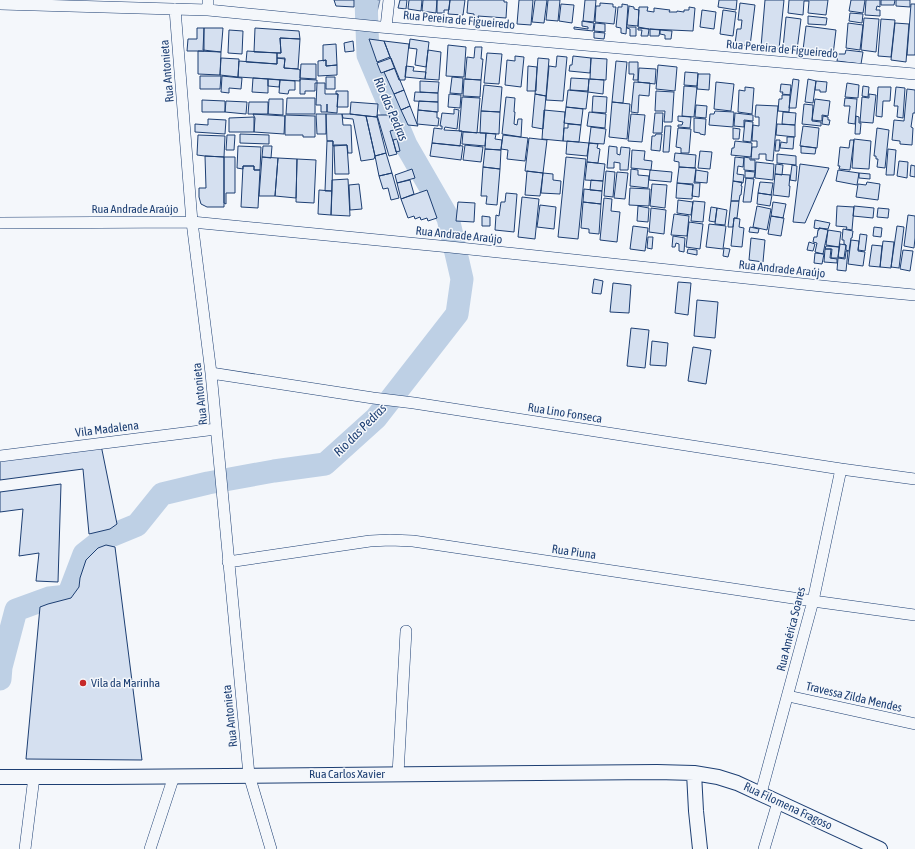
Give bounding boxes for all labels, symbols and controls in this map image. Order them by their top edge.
street label: Rua Pereira de Figueiredo [402,8,516,32]
street label: Rua Pereira de Figueiredo [725,37,839,61]
street label: Rua Antonieta [157,39,177,103]
water label: Rio das Pedras [371,75,411,144]
street label: Rua Andrade Araújo [91,202,179,216]
street label: Rua Andrade Araújo [415,223,503,247]
street label: Rua Andrade Araújo [738,257,826,281]
street label: Rua Antonieta [190,362,210,426]
water label: Rio das Pedras [331,400,390,459]
street label: Rua Lino Fonseca [527,400,603,426]
street label: Vila Madalena [74,418,140,440]
street label: Rua Piuna [551,542,597,562]
street label: Rua América Soares [774,585,808,673]
place label: Vila da Marinha [91,676,160,690]
marker: Vila da Marinha [78,678,88,688]
street label: Travessa Zilda Mendes [805,679,903,715]
street label: Rua Antonieta [220,684,240,748]
street label: Rua Carlos Xavier [309,767,385,781]
street label: Rua Filomena Fragoso [741,779,835,833]

